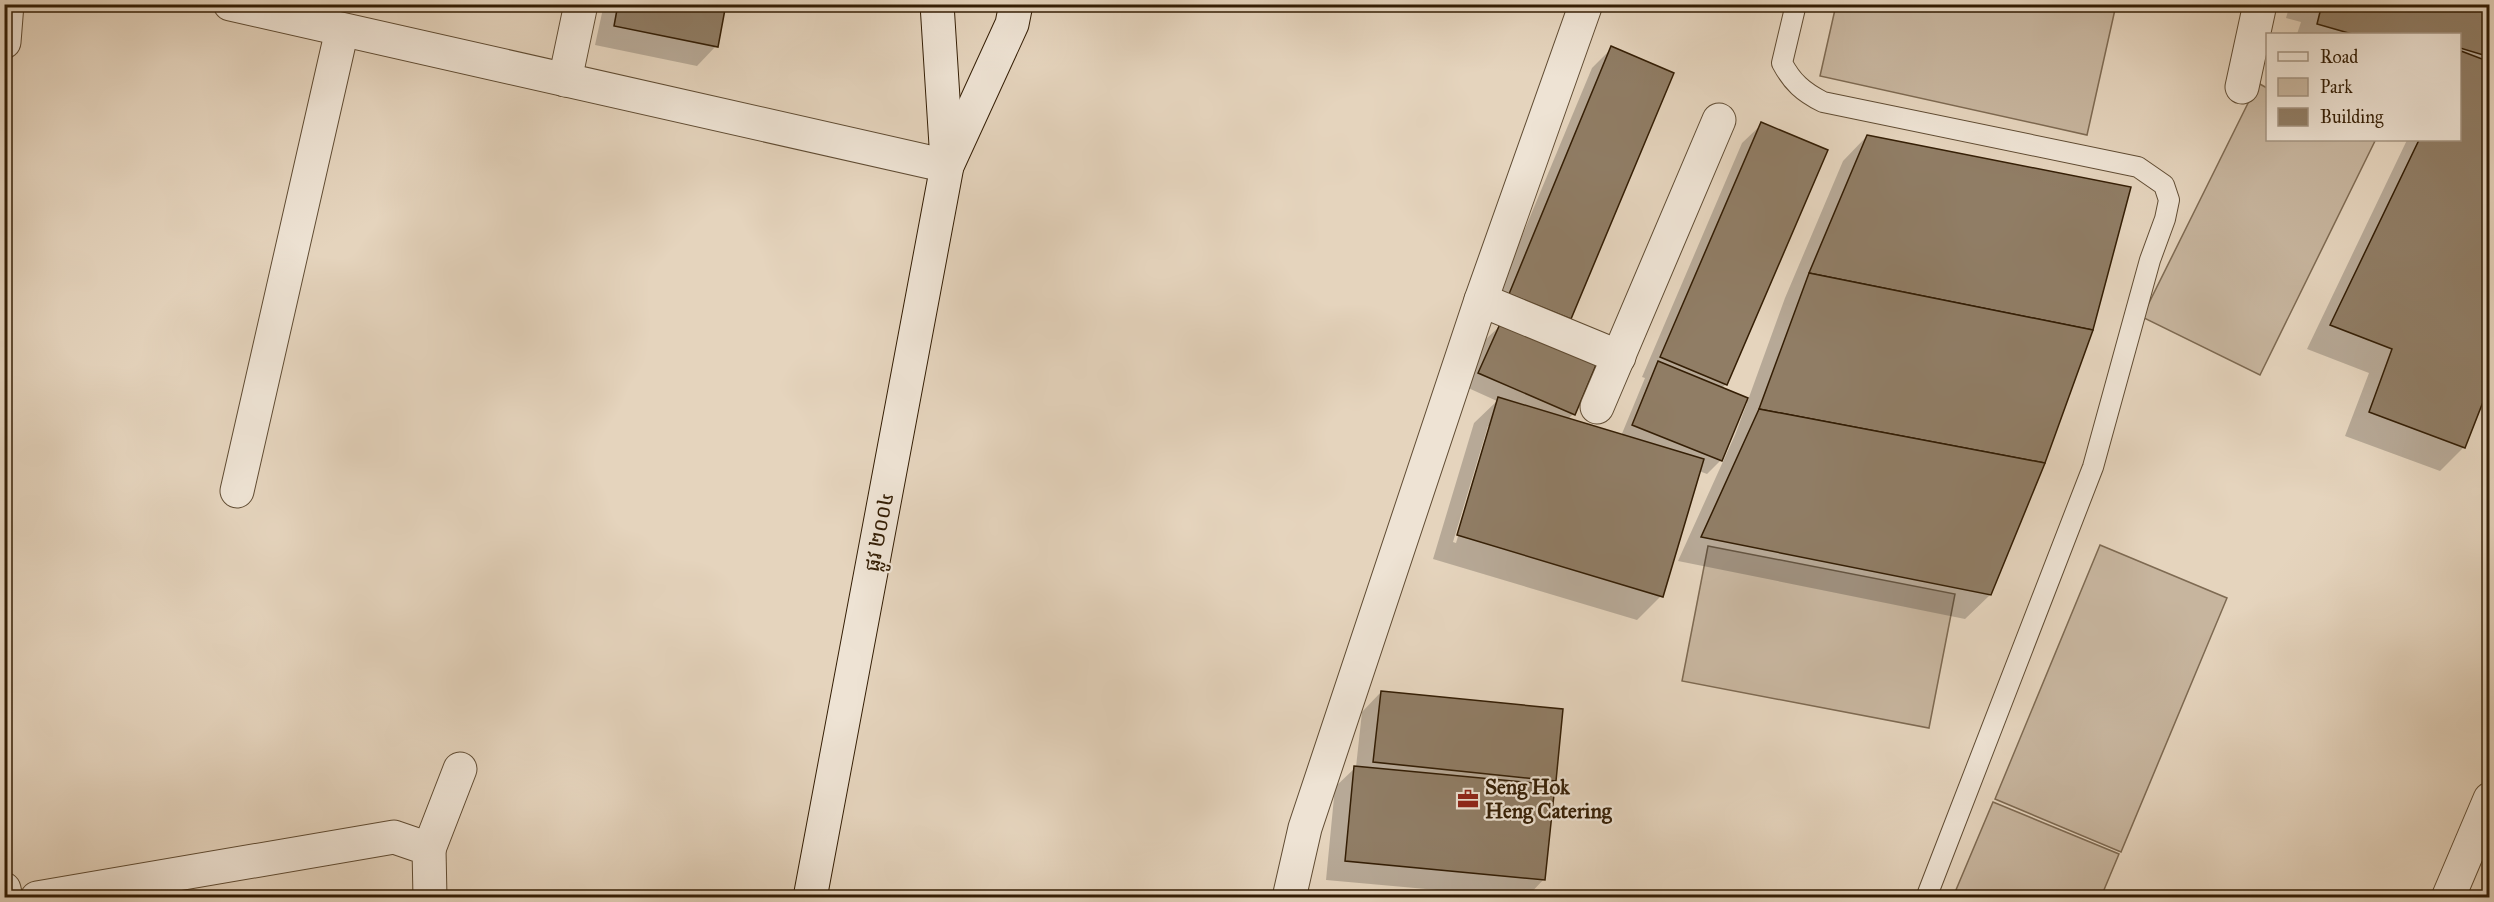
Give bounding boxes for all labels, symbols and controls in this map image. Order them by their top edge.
legend [2266,33,2461,141]
text: Road [2320,46,2358,68]
text: Park [2320,76,2353,98]
text: Building [2320,106,2384,129]
street label: ផ្លូវ ២០០៤ [859,490,906,575]
place label: Seng Hok Heng Catering [1485,774,1613,824]
office icon: Seng Hok Heng Catering [1456,787,1480,811]

